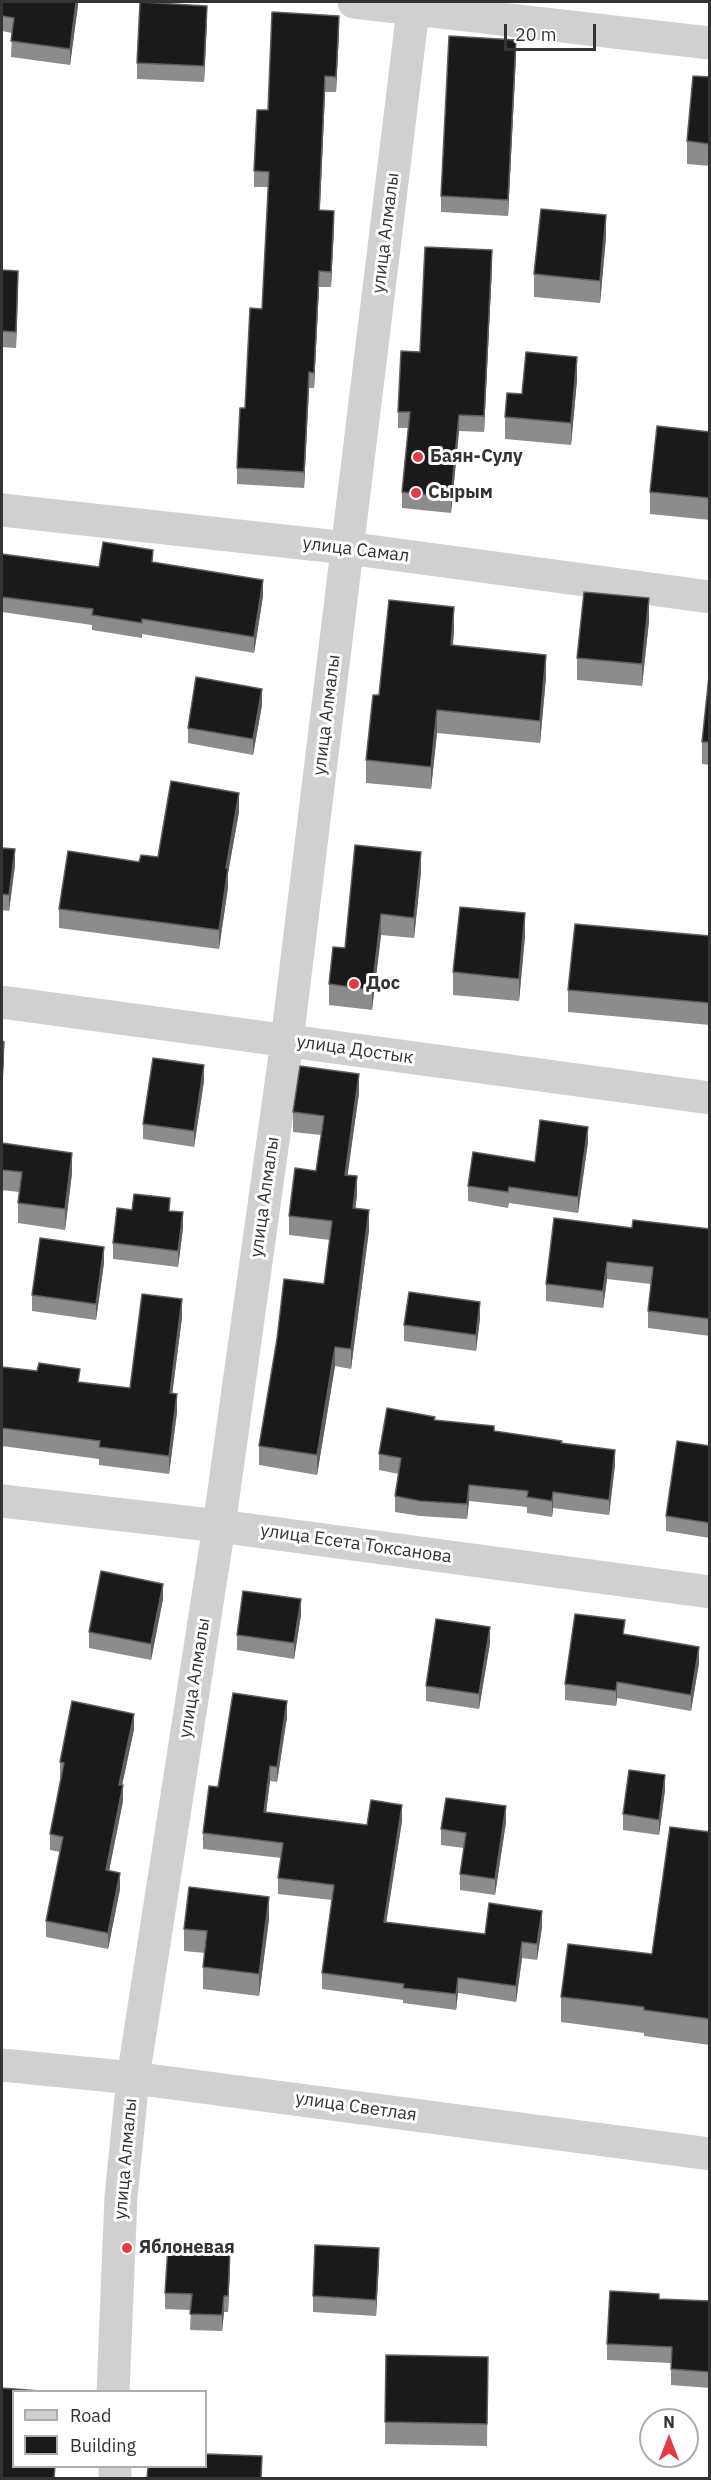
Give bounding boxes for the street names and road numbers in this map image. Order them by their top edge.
street label: улица Алмалы [368,171,404,295]
street label: улица Самал [301,533,411,567]
street label: улица Алмалы [309,653,345,777]
street label: улица Достык [295,1031,415,1069]
street label: улица Алмалы [246,1135,284,1259]
street label: улица Есета Токсанова [259,1520,453,1568]
street label: улица Алмалы [175,1616,215,1740]
street label: улица Светлая [294,2088,418,2126]
street label: улица Алмалы [110,2097,142,2221]

